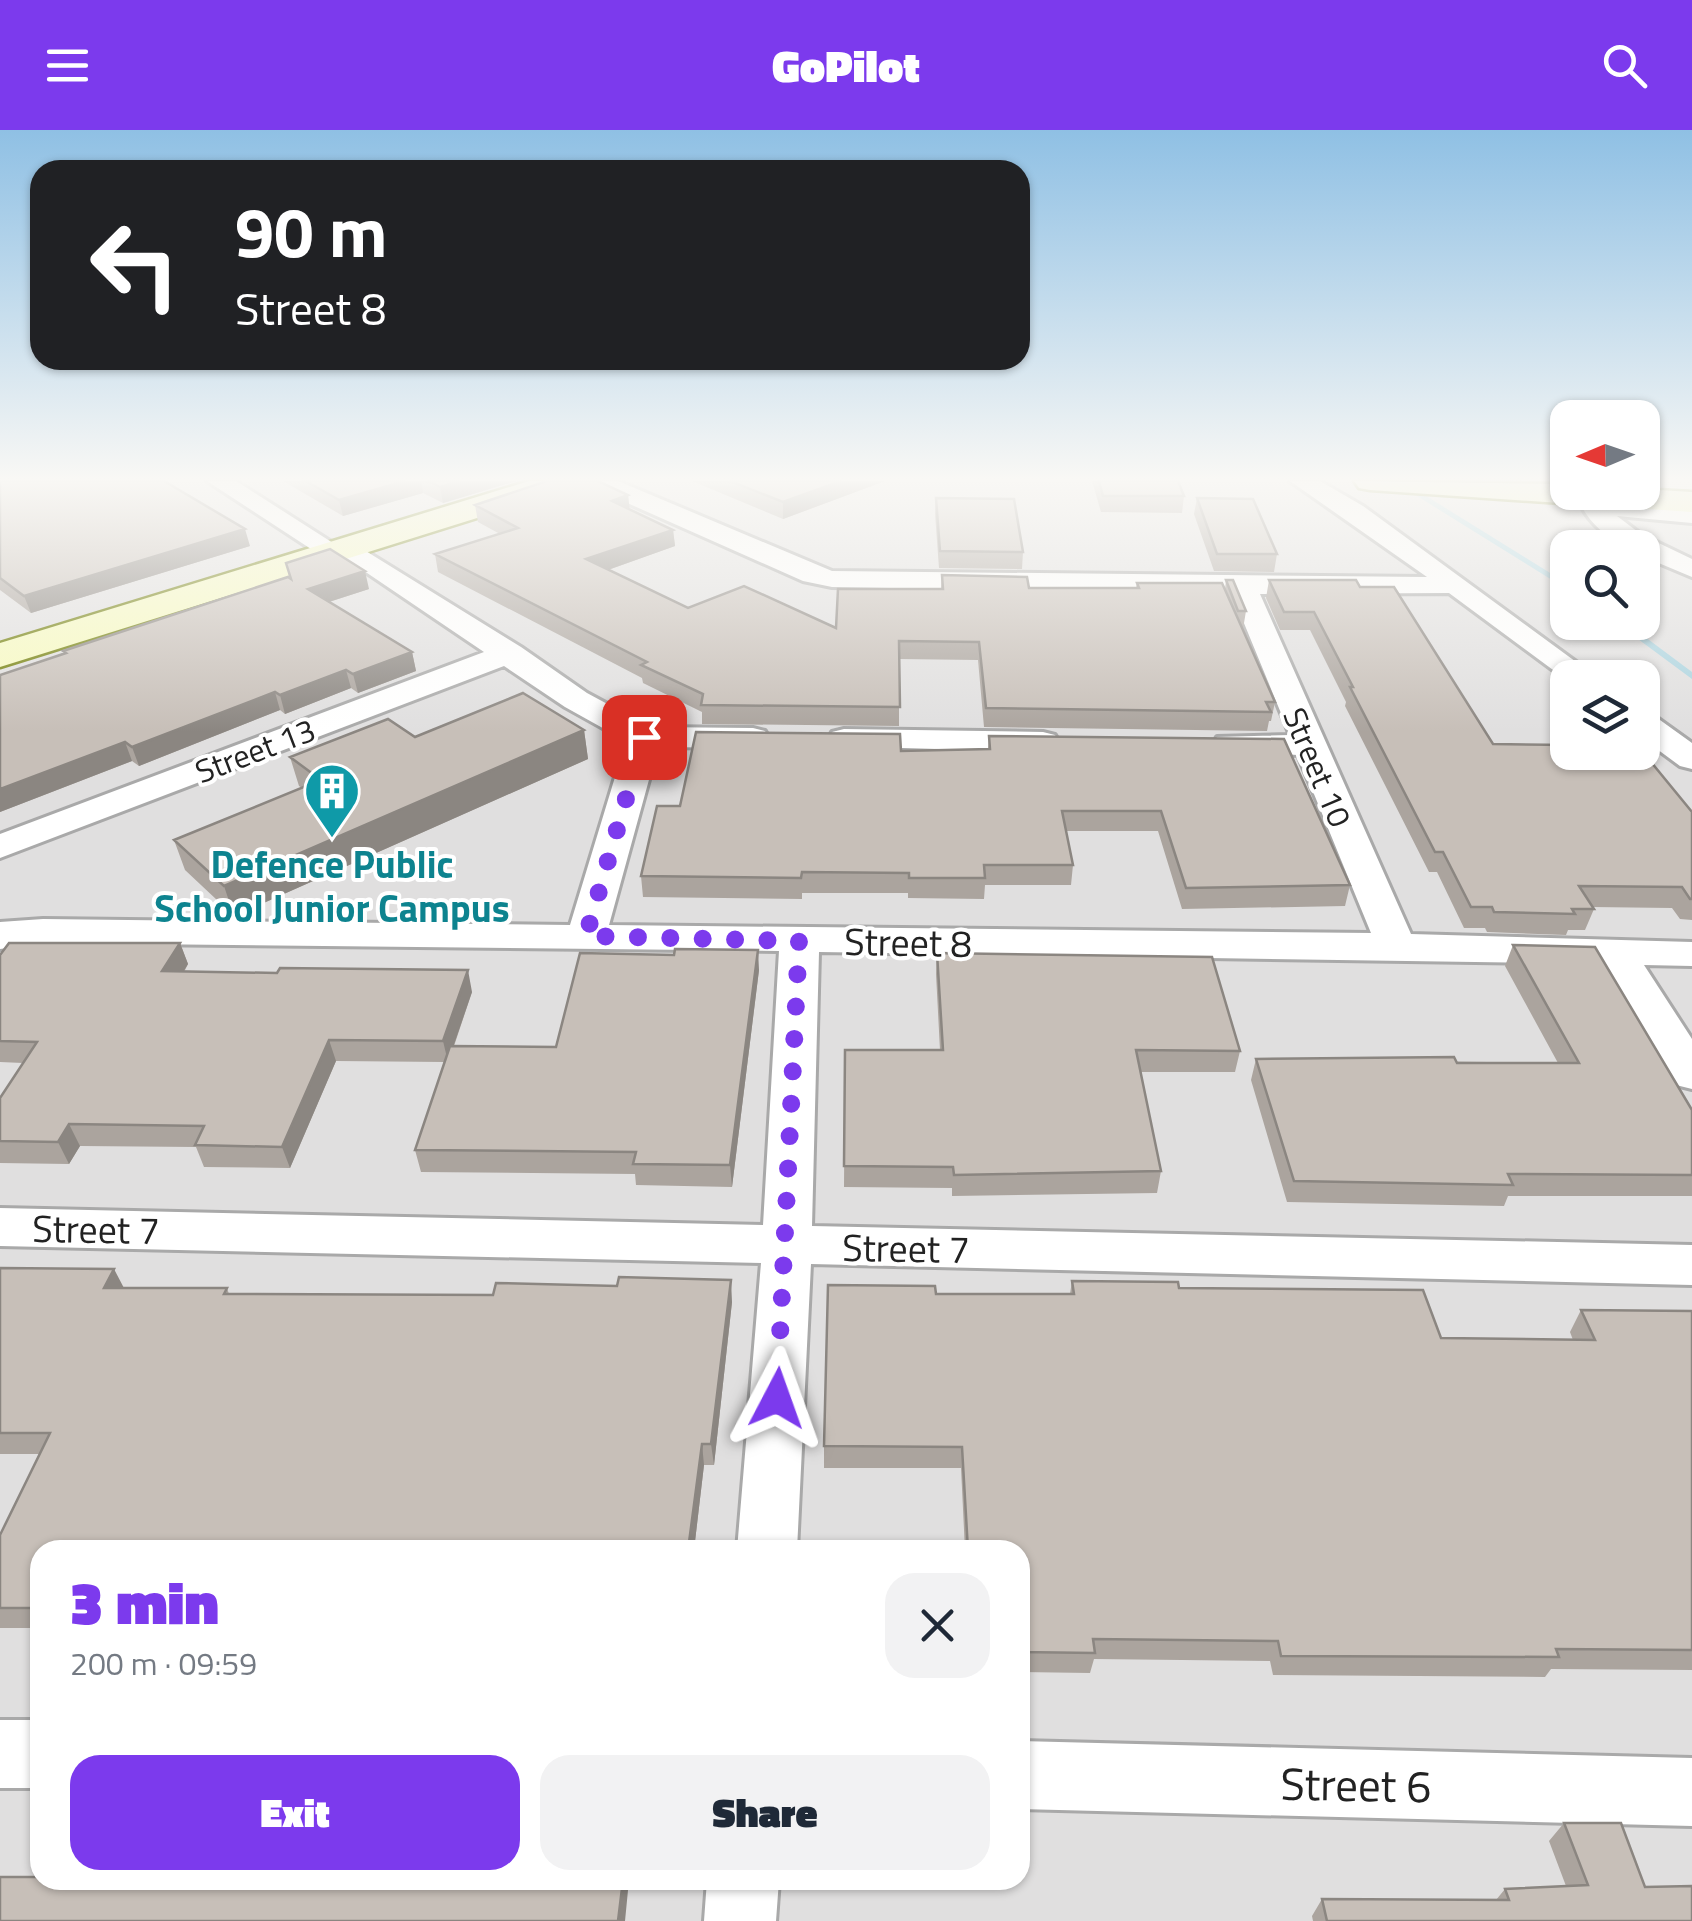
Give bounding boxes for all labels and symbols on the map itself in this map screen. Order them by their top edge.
north arrow [1550,400,1660,510]
pin [602,695,687,780]
street label: Street 10 [1271,700,1365,834]
street label: Street 13 [188,705,322,795]
building icon: Defence Public School Junior Campus [302,761,362,840]
place label: Defence Public School Junior Campus [154,835,510,937]
street label: Street 8 [844,912,972,972]
street label: Street 7 [32,1199,160,1259]
street label: Street 7 [842,1218,970,1278]
position arrow [725,1346,829,1450]
street label: Street 6 [1280,1749,1432,1819]

